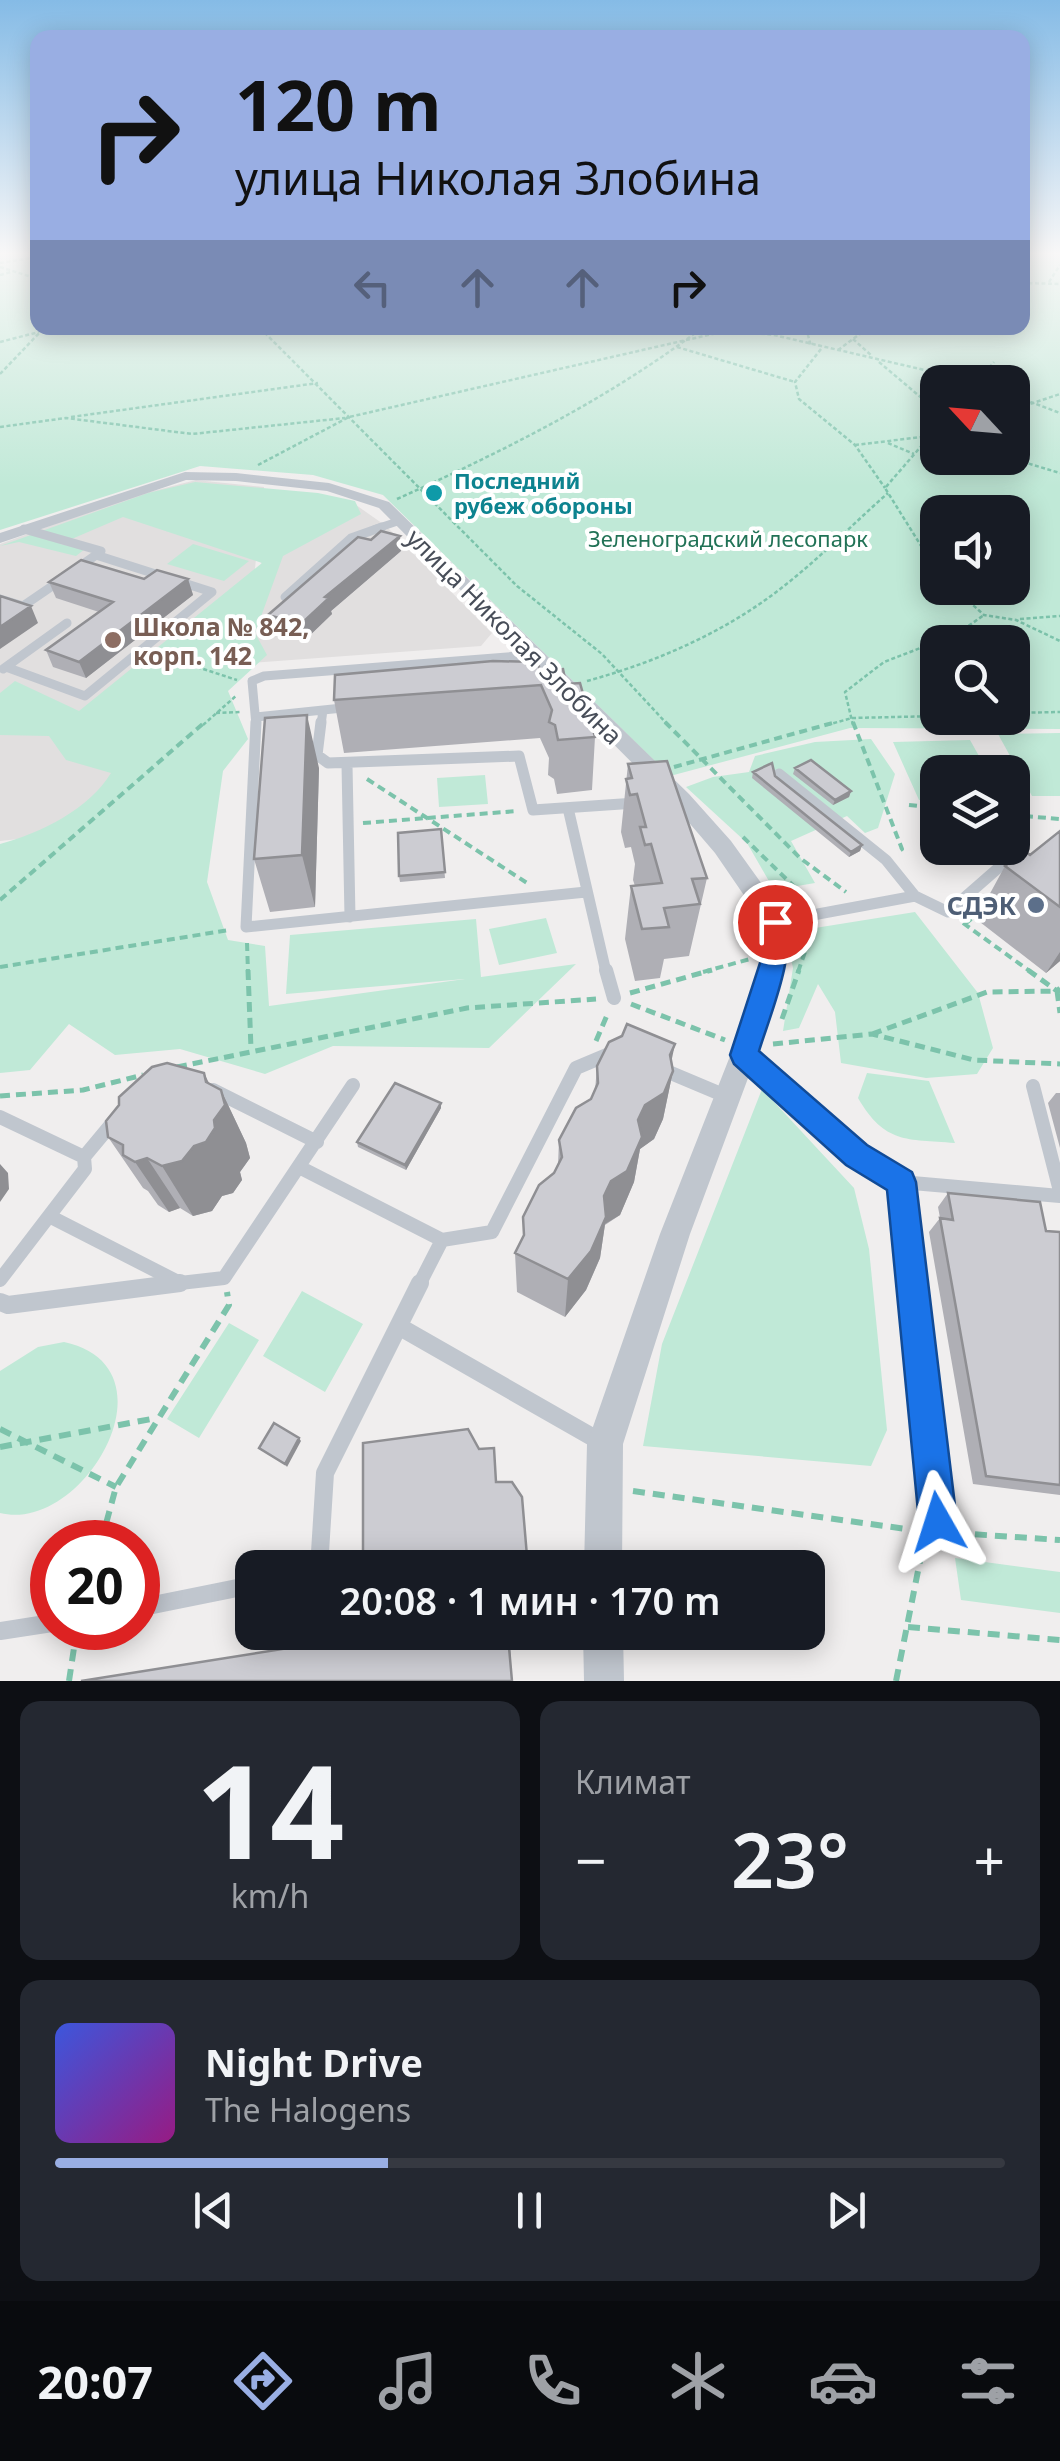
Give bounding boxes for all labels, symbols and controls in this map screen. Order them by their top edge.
text: 120 m [235,56,442,152]
icon: right [70,70,200,200]
text: улица Николая Злобина [235,147,761,208]
icon: left [345,260,400,315]
icon: ahead [450,260,505,315]
icon: ahead [555,260,610,315]
icon: right [660,260,715,315]
north arrow [920,365,1030,475]
map controls [920,365,1030,865]
place label: Последний рубеж обороны [454,465,633,520]
marker: Последний рубеж обороны [423,482,445,504]
button: sound [920,495,1030,605]
street label: улица Николая Злобина [400,521,630,751]
park label: Зеленоградский лесопарк [588,523,868,553]
place label: Школа № 842, корп. 142 [133,609,309,672]
button: search [920,625,1030,735]
marker: Школа № 842, корп. 142 [102,629,124,651]
button: layers [920,755,1030,865]
pin [733,880,818,965]
place label: СДЭК [947,888,1017,922]
marker: СДЭК [1025,894,1047,916]
icon: arrive [748,895,803,950]
position arrow [886,1470,990,1574]
speed limit sign: 20 [30,1520,160,1650]
text: 20:08 · 1 мин · 170 m [339,1574,721,1626]
text: 14 [196,1720,344,1897]
text: Климат [575,1760,691,1803]
text: 23° [731,1808,849,1910]
text: − [575,1822,606,1897]
text: + [974,1822,1005,1897]
text: km/h [231,1874,309,1917]
text: Night Drive [205,2036,423,2088]
text: The Halogens [205,2088,411,2131]
icon: previous [186,2183,241,2238]
icon: pause [502,2183,557,2238]
icon: next [819,2183,874,2238]
icon: directions [228,2346,298,2416]
icon: music [373,2346,443,2416]
icon: phone [518,2346,588,2416]
icon: climate [663,2346,733,2416]
icon: car [808,2346,878,2416]
icon: filters [953,2346,1023,2416]
text: 20:07 [37,2351,153,2412]

